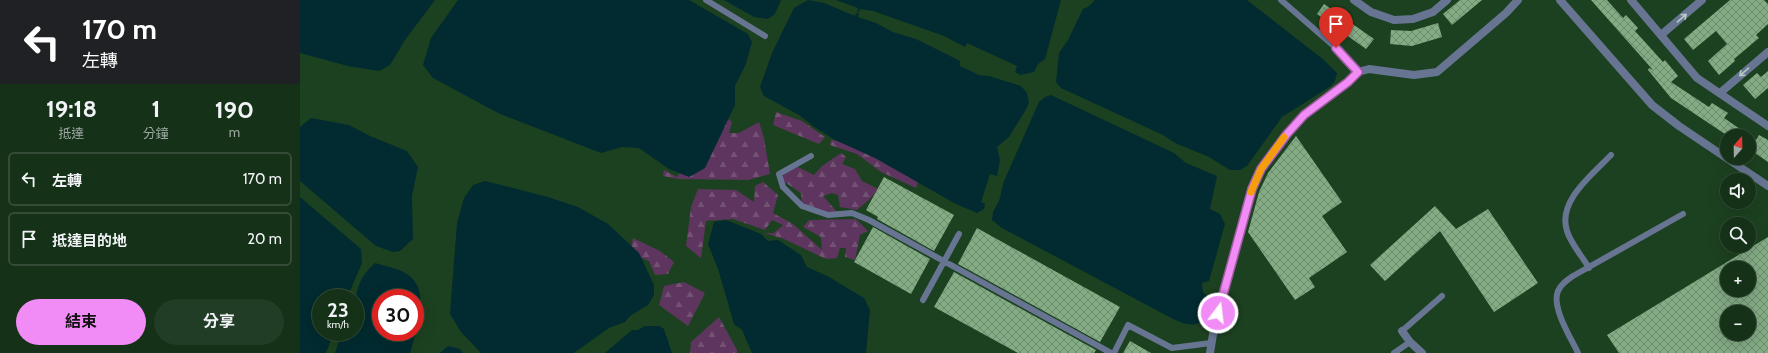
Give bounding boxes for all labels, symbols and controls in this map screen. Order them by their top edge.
pin [1319,7.0,1353,48]
text: 170 m [82,12,157,46]
icon: arrive [1325,13,1347,35]
one-way arrow [1676,13,1687,22]
icon: left [16,16,68,68]
text: 左轉 [82,50,118,72]
one-way arrow [1739,68,1749,77]
text: 19:18 [46,94,97,123]
text: 1 [151,94,160,123]
text: 190 [215,95,254,124]
text: m [229,124,240,140]
text: 抵達 [58,125,84,141]
text: 分鐘 [143,125,169,141]
north arrow [1720,129,1756,165]
map controls [1720,129,1756,341]
icon: left [18,168,40,190]
text: 170 m [243,170,282,188]
text: 左轉 [52,172,82,190]
button: sound [1720,173,1756,209]
button: search [1720,217,1756,253]
icon: arrive [18,228,40,250]
text: 20 m [247,230,282,248]
text: 抵達目的地 [52,232,127,250]
button: + [1720,261,1756,297]
speed limit sign: 30 [372,289,424,341]
position arrow [1197,292,1239,334]
text: 23 [327,298,349,322]
button: 結束 [16,299,146,345]
button: 分享 [154,299,284,345]
button: − [1720,305,1756,341]
text: km/h [327,318,349,331]

